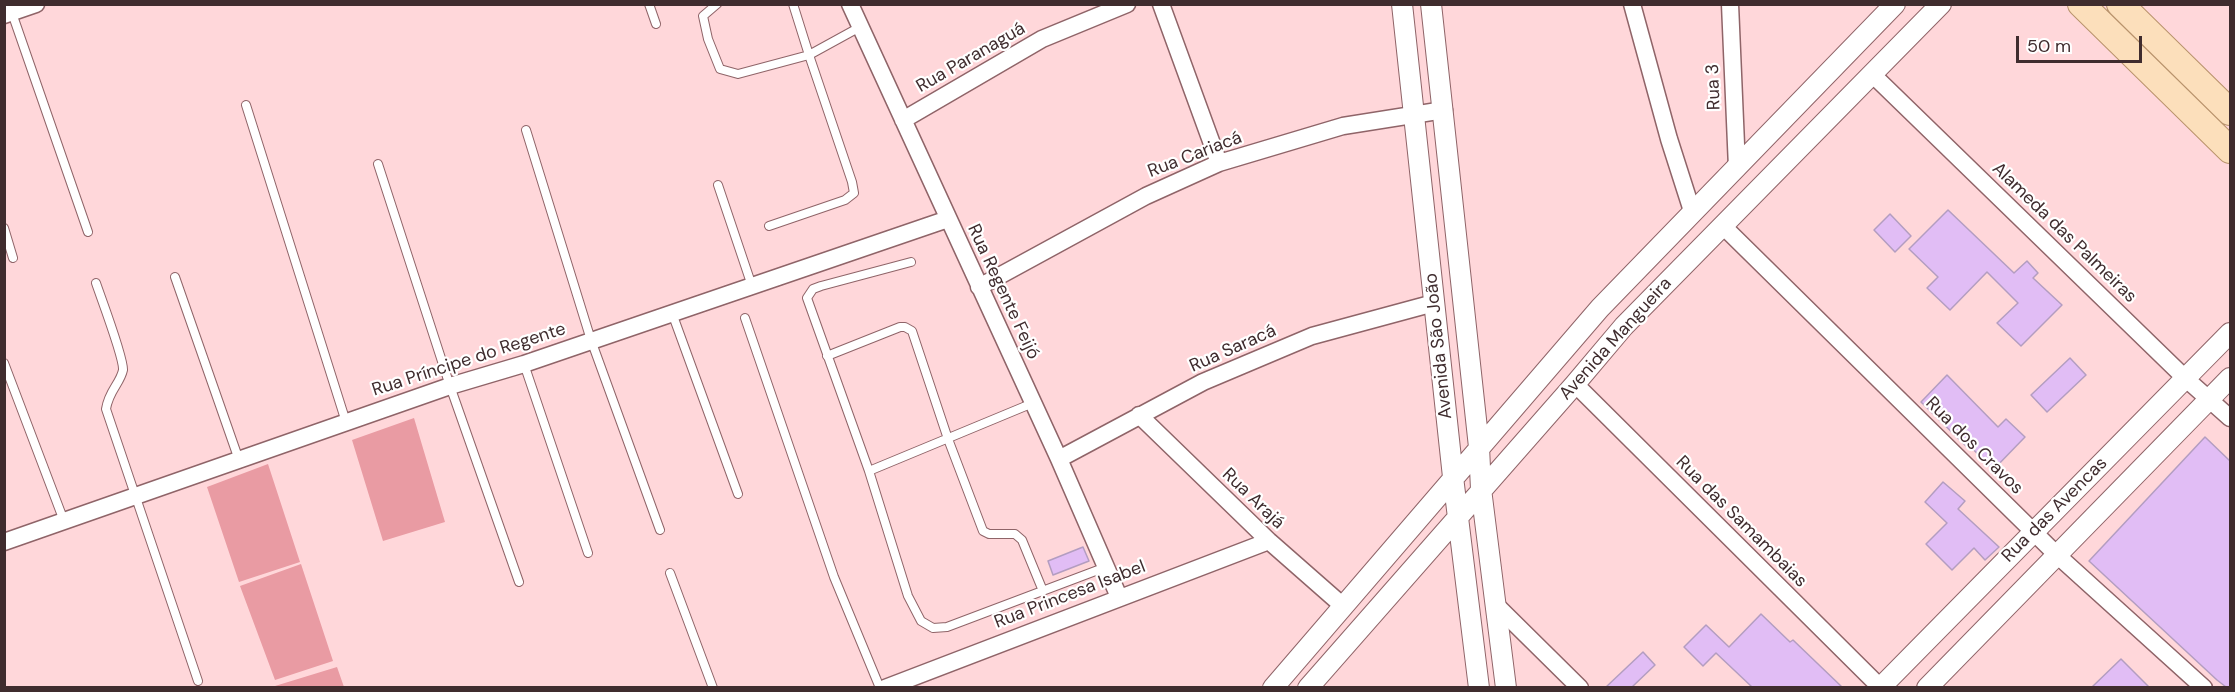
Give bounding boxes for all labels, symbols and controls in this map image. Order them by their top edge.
street label: Rua Paranaguá [913,18,1029,98]
scale bar [2019,24,2145,62]
text: 50 m [2027,34,2071,58]
street label: Rua 3 [1702,64,1726,110]
street label: Rua Cariacá [1145,127,1245,183]
street label: Alameda das Palmeiras [1987,158,2141,308]
street label: Rua Regente Feijó [962,221,1044,363]
street label: Avenida São João [1421,272,1457,420]
street label: Avenida Mangueira [1555,273,1677,405]
street label: Rua Príncipe do Regente [369,318,569,402]
street label: Rua Saracá [1186,320,1280,378]
street label: Rua dos Cravos [1921,393,2027,499]
street label: Rua das Samambaias [1671,452,1811,592]
street label: Rua das Avencas [1998,453,2112,567]
street label: Rua Arajá [1217,464,1289,534]
street label: Rua Princesa Isabel [991,556,1149,634]

